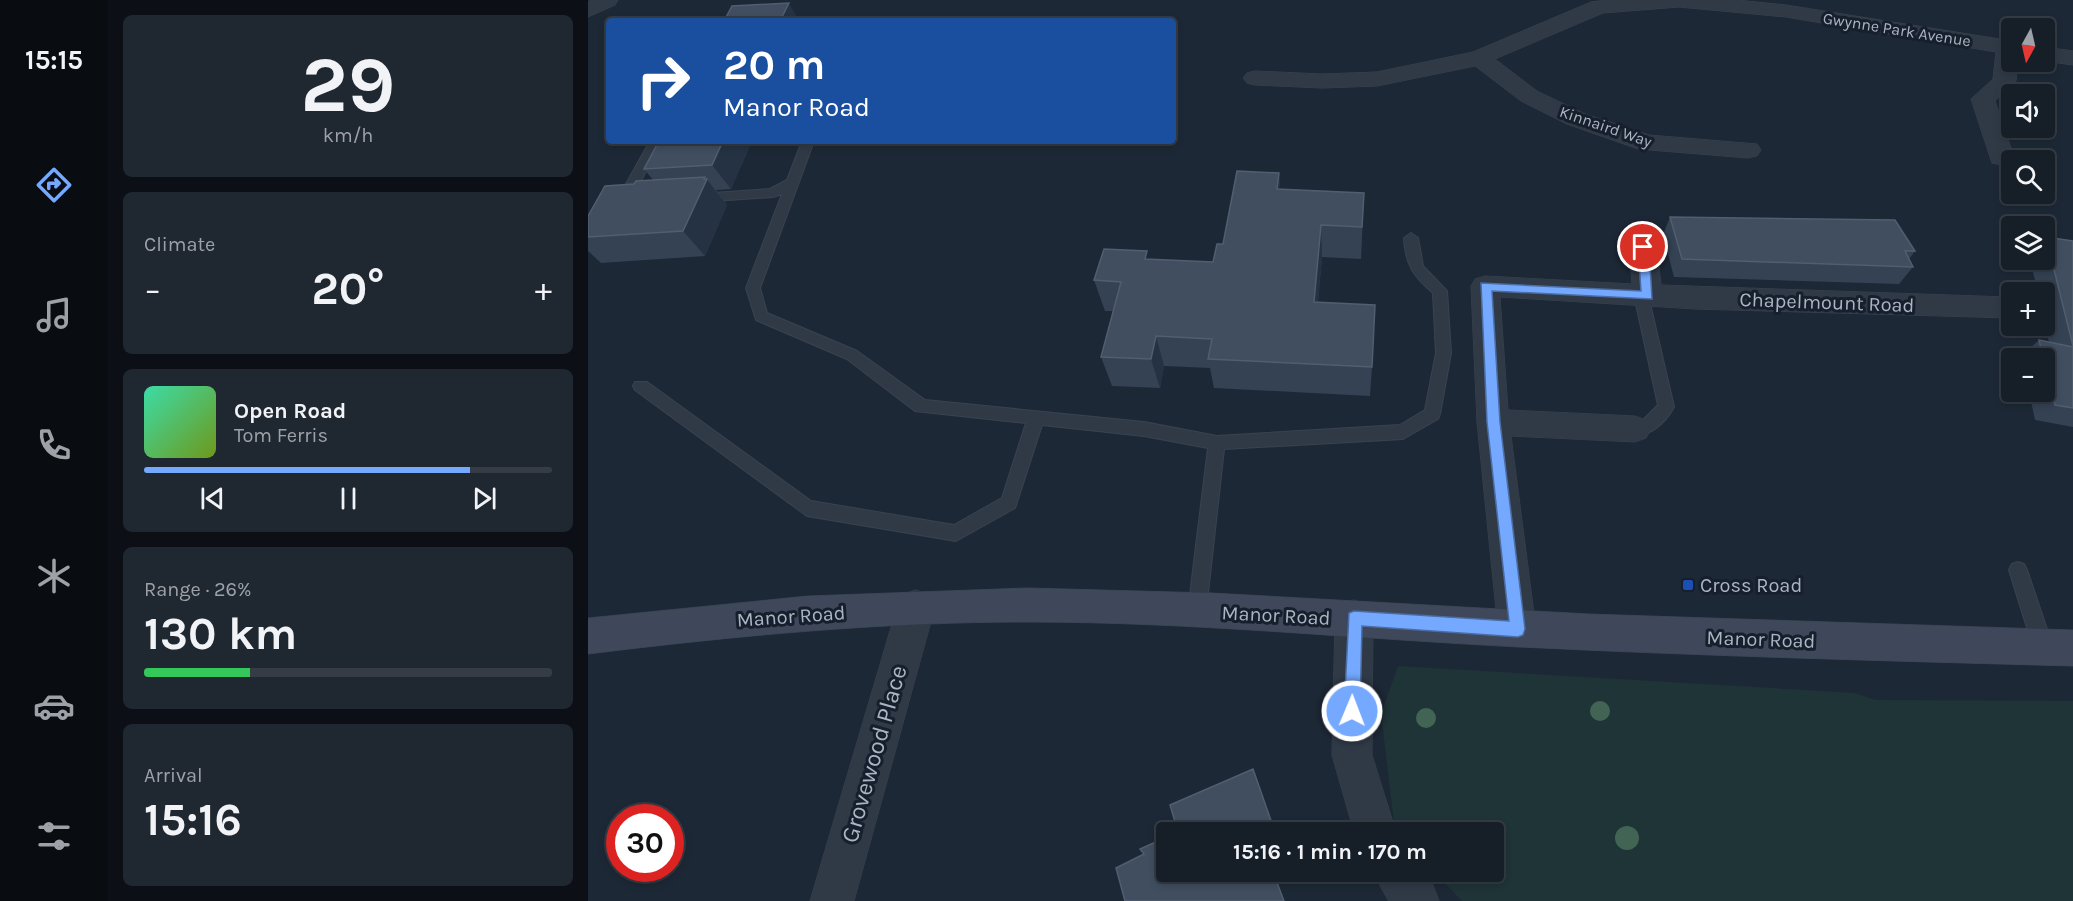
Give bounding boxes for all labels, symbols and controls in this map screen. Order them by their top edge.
street label: Gwynne Park Avenue [1822,8,1972,51]
north arrow [2001,18,2055,72]
map controls [2001,18,2055,402]
text: 29 [301,39,395,131]
text: 20 m [723,40,825,90]
icon: right [624,42,702,120]
text: 15:15 [25,44,83,76]
button: sound [2001,84,2055,138]
text: Manor Road [723,91,870,123]
street label: Kinnaird Way [1557,102,1655,151]
text: km/h [323,124,373,147]
button: search [2001,150,2055,204]
icon: directions [33,164,75,206]
button: layers [2001,216,2055,270]
pin [1617,221,1668,272]
icon: arrive [1626,230,1659,263]
text: Climate [144,233,215,256]
text: 20° [311,263,385,315]
text: − [144,270,161,308]
text: + [535,270,552,308]
button: + [2001,282,2055,336]
street label: Chapelmount Road [1739,288,1915,317]
icon: music [33,294,75,336]
button: − [2001,348,2055,402]
text: Open Road [234,398,346,424]
icon: phone [33,424,75,466]
text: Tom Ferris [234,424,328,447]
icon: previous [196,482,229,515]
icon: pause [332,482,365,515]
icon: next [468,482,501,515]
icon: climate [33,555,75,597]
place label: Cross Road [1700,574,1802,597]
text: Range · 26% [144,578,252,601]
marker: Cross Road [1681,578,1695,592]
street label: Manor Road [736,601,846,632]
street label: Manor Road [1221,601,1331,630]
text: 130 km [144,608,297,660]
street label: Manor Road [1706,626,1816,653]
street label: Grovewood Place [835,662,913,846]
position arrow [1320,679,1384,743]
icon: car [33,685,75,727]
text: Arrival [144,764,203,787]
text: 15:16 [144,794,242,846]
speed limit sign: 30 [606,804,684,882]
icon: filters [33,815,75,857]
text: 15:16 · 1 min · 170 m [1233,839,1427,865]

